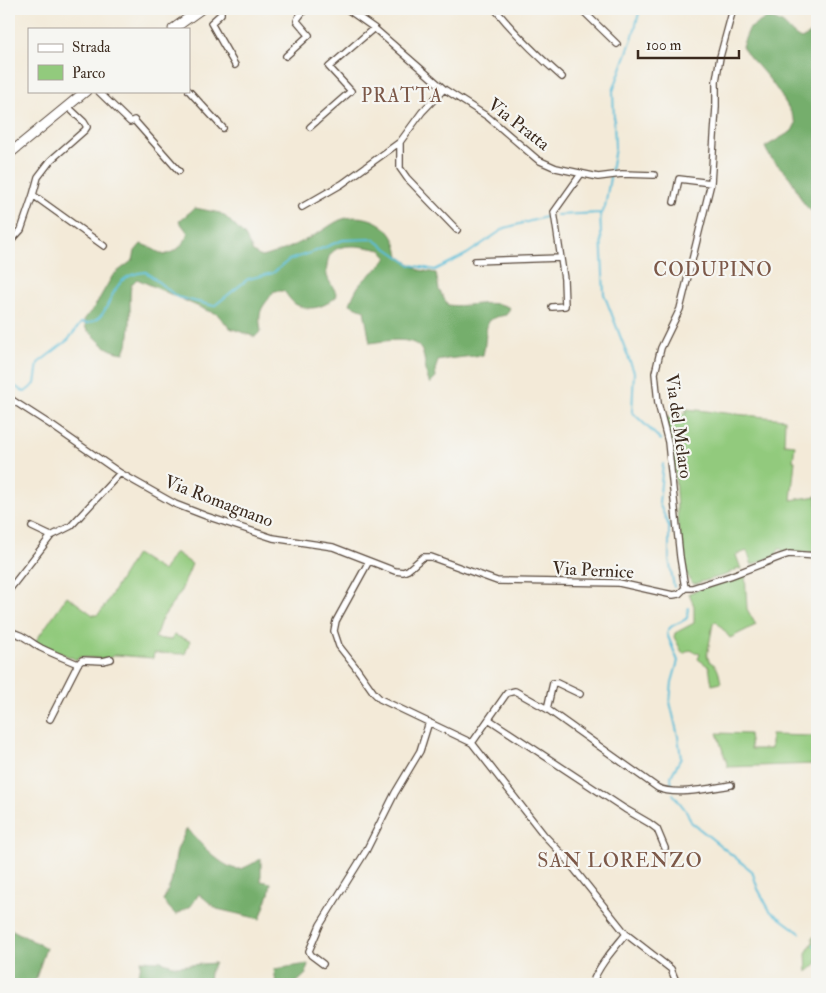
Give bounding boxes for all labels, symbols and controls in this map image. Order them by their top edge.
legend [28,28,190,92]
scale bar [638,28,740,60]
text: 100 m [646,36,682,55]
text: Strada [72,38,111,57]
text: Parco [72,64,105,83]
district label: PRATTA [361,84,443,108]
street label: Via Pratta [483,93,555,156]
district label: CODUPINO [653,258,773,282]
street label: Via del Melaro [660,372,697,480]
street label: Via Romagnano [161,470,277,533]
street label: Via Pernice [552,557,635,584]
district label: SAN LORENZO [537,848,703,873]

